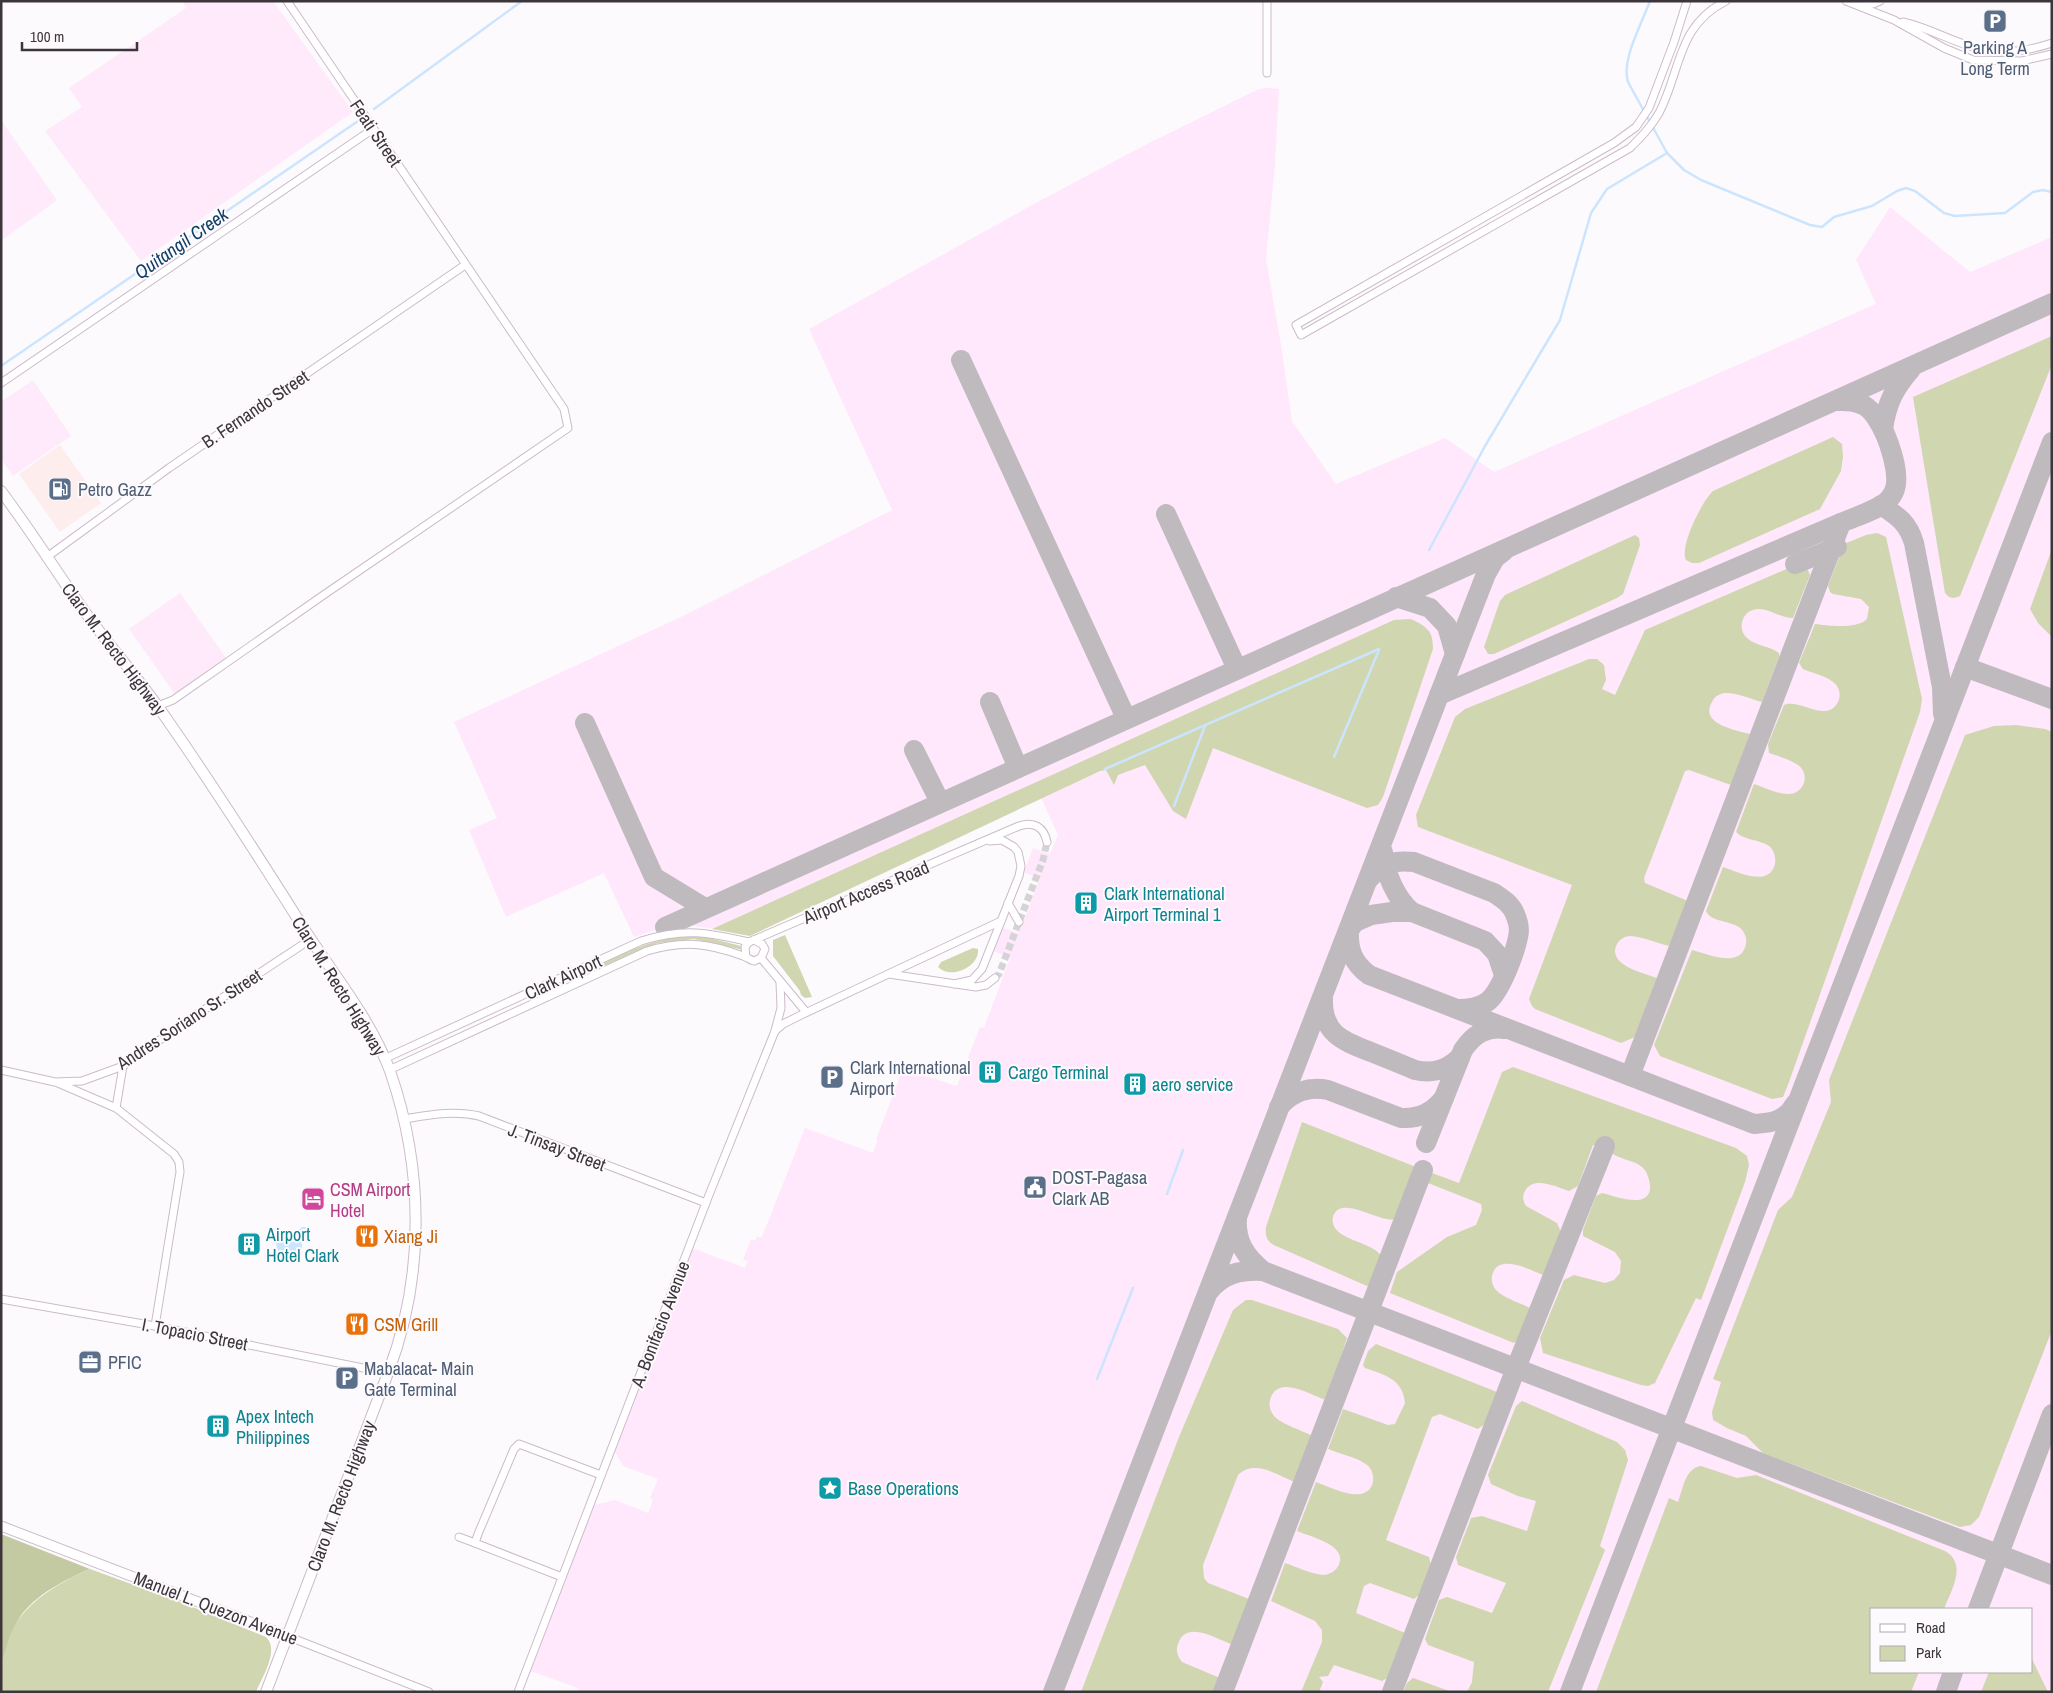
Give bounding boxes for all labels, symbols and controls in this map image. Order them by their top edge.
parking icon: Parking A Long Term [1982,8,2008,34]
scale bar [22,20,138,52]
text: 100 m [30,26,64,47]
place label: Parking A Long Term [1960,35,2030,81]
street label: Feati Street [344,94,408,172]
water label: Quitangil Creek [129,200,234,285]
street label: B. Fernando Street [197,364,313,454]
fuel station icon: Petro Gazz [47,476,73,502]
place label: Petro Gazz [78,477,152,502]
street label: Claro M. Recto Highway [56,578,172,721]
street label: Airport Access Road [798,854,933,930]
place label: Clark International Airport Terminal 1 [1103,881,1225,927]
building icon: Clark International Airport Terminal 1 [1073,890,1099,916]
street label: Claro M. Recto Highway [286,912,392,1061]
street label: Clark Airport [521,948,605,1006]
street label: Andres Soriano Sr. Street [111,963,266,1076]
place label: Clark International Airport [849,1055,971,1101]
building icon: Cargo Terminal [977,1059,1003,1085]
place label: Cargo Terminal [1008,1060,1109,1085]
parking icon: Clark International Airport [819,1064,845,1090]
building icon: aero service [1122,1071,1148,1097]
place label: aero service [1152,1072,1233,1097]
street label: J. Tinsay Street [505,1117,609,1177]
place label: DOST-Pagasa Clark AB [1052,1165,1147,1211]
public building icon: DOST-Pagasa Clark AB [1022,1174,1048,1200]
place label: CSM Airport Hotel [330,1177,410,1223]
hotel icon: CSM Airport Hotel [300,1186,326,1212]
place label: Airport Hotel Clark [265,1222,340,1268]
restaurant icon: Xiang Ji [354,1223,380,1249]
place label: Xiang Ji [384,1224,438,1249]
building icon: Airport Hotel Clark [236,1231,262,1257]
street label: A. Bonifacio Avenue [624,1257,696,1392]
street label: I. Topacio Street [140,1311,250,1357]
restaurant icon: CSM Grill [344,1311,370,1337]
place label: CSM Grill [374,1312,438,1337]
office icon: PFIC [77,1349,103,1375]
place label: PFIC [108,1350,142,1375]
place label: Mabalacat- Main Gate Terminal [364,1356,474,1402]
parking icon: Mabalacat- Main Gate Terminal [334,1365,360,1391]
place label: Apex Intech Philippines [235,1404,314,1450]
building icon: Apex Intech Philippines [205,1413,231,1439]
street label: Claro M. Recto Highway [301,1416,382,1575]
place icon: Base Operations [817,1475,843,1501]
place label: Base Operations [848,1476,959,1501]
street label: Manuel L. Quezon Avenue [130,1565,302,1651]
legend [1870,1608,2033,1673]
text: Road [1916,1617,1945,1638]
text: Park [1916,1642,1942,1663]

